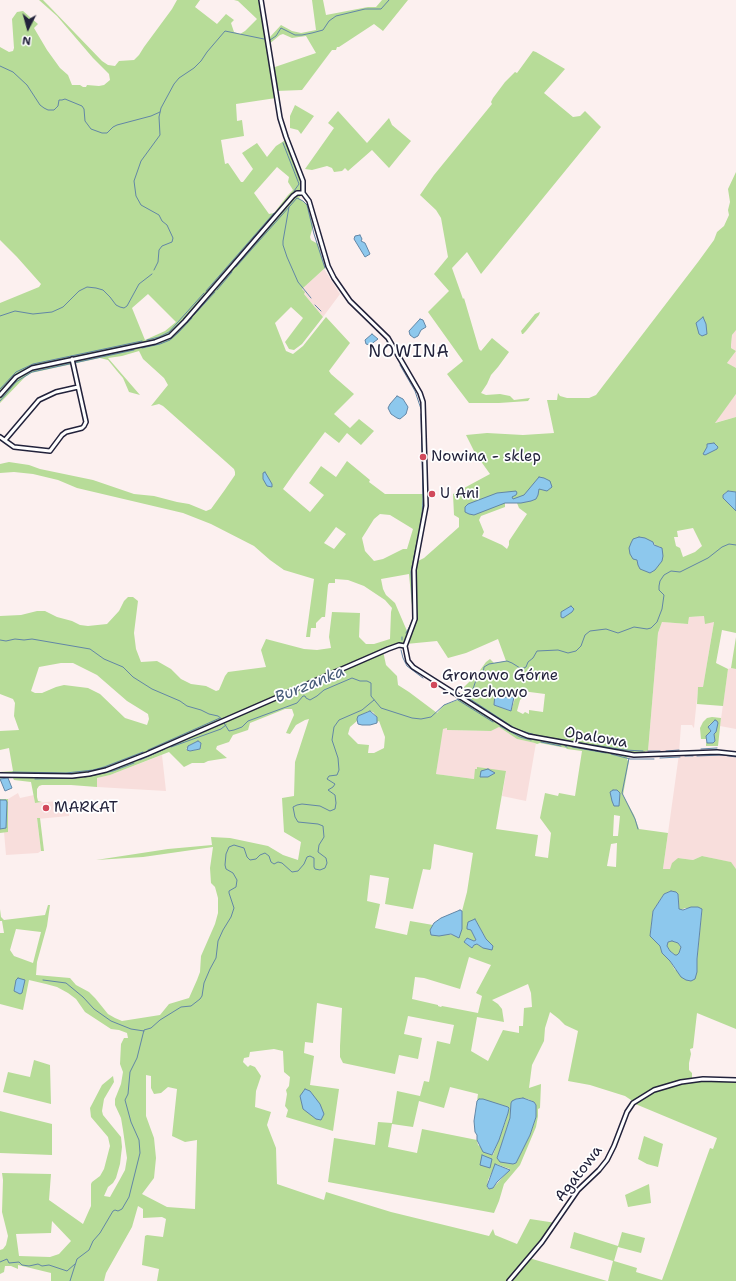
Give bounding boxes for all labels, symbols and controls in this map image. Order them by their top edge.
north arrow [8,8,48,48]
text: N [22,33,32,48]
district label: NOWINA [368,343,450,363]
place label: Nowina - sklep [431,448,541,466]
marker: Nowina - sklep [418,452,428,462]
place label: U Ani [440,485,479,503]
marker: U Ani [427,489,437,499]
water label: Burzanka [272,662,348,708]
place label: Gronowo Górne - Czechowo [442,667,558,702]
marker: Gronowo Górne - Czechowo [429,680,439,690]
street label: Opalowa [563,724,629,752]
place label: MARKAT [54,799,118,817]
marker: MARKAT [41,803,51,813]
street label: Agatowa [551,1142,607,1206]

